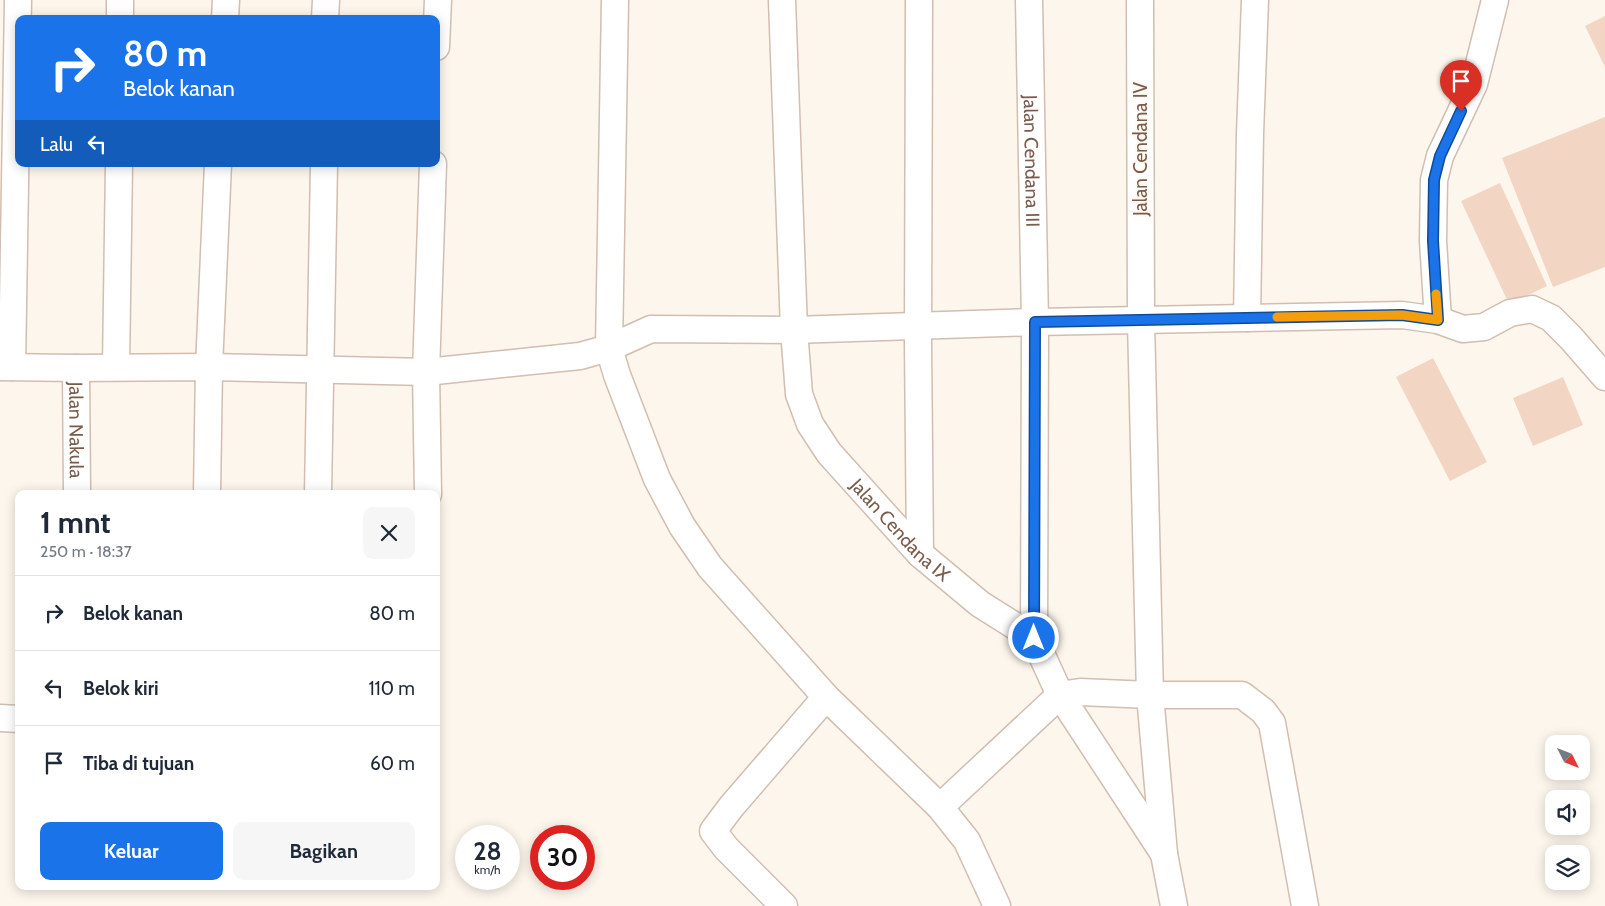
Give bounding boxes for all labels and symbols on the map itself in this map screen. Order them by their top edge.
pin [1440,60,1482,111]
street label: Jalan Cendana IV [1129,82,1152,217]
street label: Jalan Cendana III [1019,94,1045,227]
street label: Jalan Nakula [65,381,88,478]
street label: Jalan Cendana IX [845,473,956,586]
position arrow [1007,611,1059,663]
north arrow [1545,735,1590,780]
speed limit sign: 30 [530,825,595,890]

